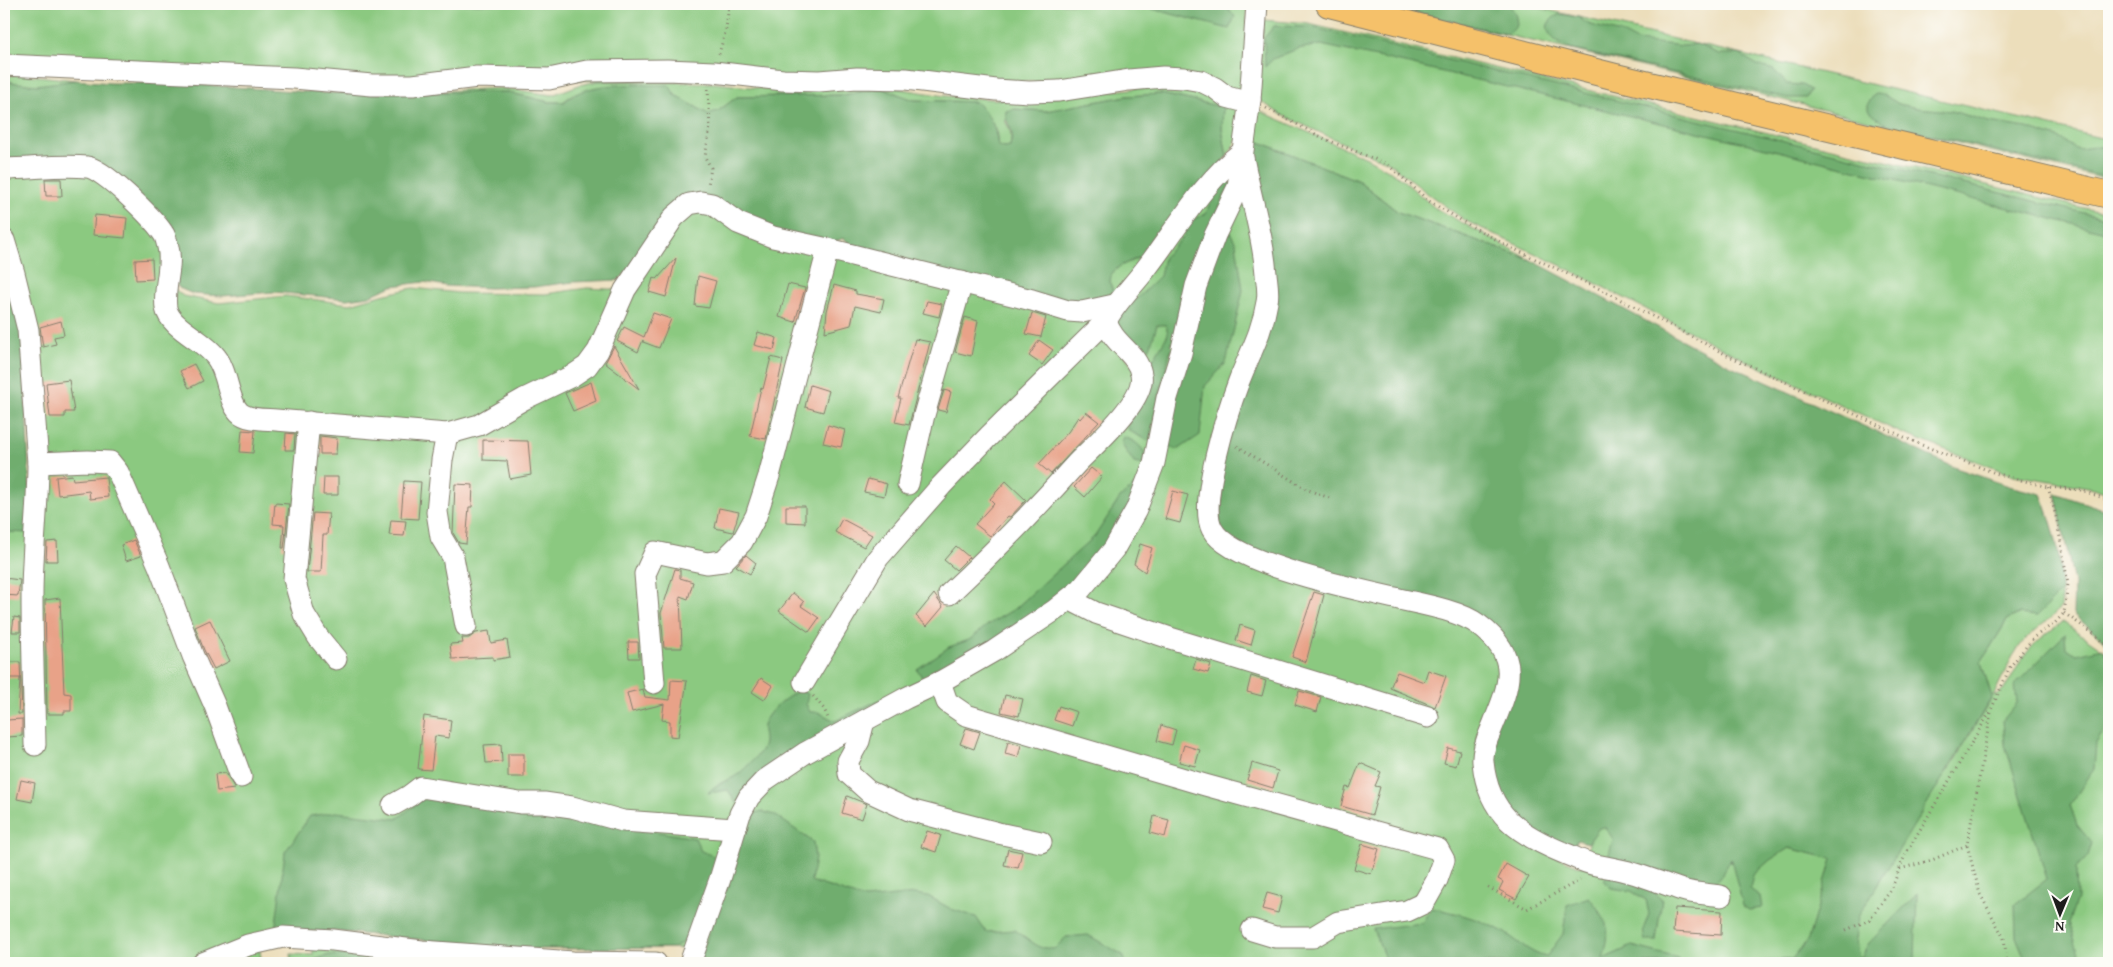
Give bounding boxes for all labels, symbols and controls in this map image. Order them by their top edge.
north arrow [2036,890,2086,940]
text: N [2054,917,2065,937]

